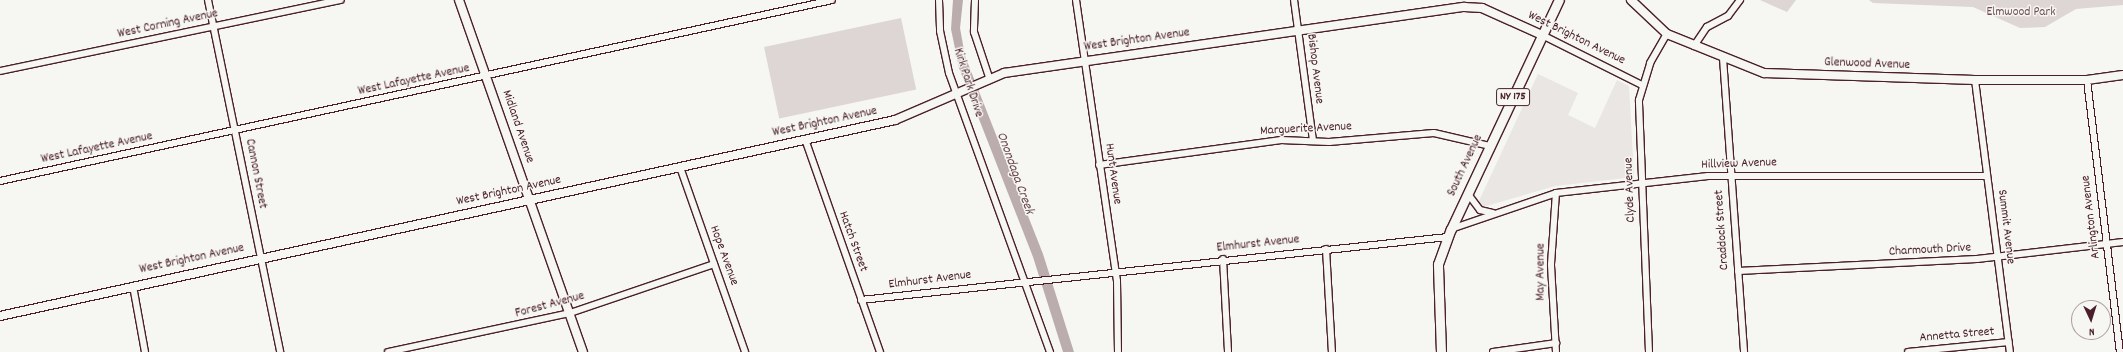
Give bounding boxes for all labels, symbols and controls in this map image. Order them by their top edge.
park label: Elmwood Park [1986,5,2056,21]
street label: West Corning Avenue [116,7,220,43]
street label: West Brighton Avenue [1525,9,1627,69]
street label: West Brighton Avenue [1083,26,1191,56]
street label: Bishop Avenue [1302,33,1326,105]
street label: Kirk Park Drive [949,46,985,120]
street label: Glenwood Avenue [1824,56,1910,74]
street label: West Lafayette Avenue [357,62,471,100]
road number: NY 175 [1496,87,1530,107]
street label: Midland Avenue [497,89,537,165]
street label: West Brighton Avenue [771,104,879,142]
street label: Marguerite Avenue [1260,120,1352,140]
street label: West Lafayette Avenue [40,130,154,168]
water label: Onondaga Creek [992,130,1038,216]
street label: South Avenue [1445,133,1487,199]
street label: Cannon Street [241,138,269,210]
street label: Hunt Avenue [1100,142,1124,206]
street label: Hillview Avenue [1701,156,1777,174]
street label: Clyde Avenue [1622,157,1640,223]
street label: West Brighton Avenue [455,173,563,211]
street label: Arlington Avenue [2079,174,2105,260]
street label: Craddock Street [1712,189,1734,271]
street label: Summit Avenue [1993,189,2017,265]
street label: Hatch Street [834,210,870,274]
street label: Hope Avenue [705,224,741,288]
street label: Elmhurst Avenue [1216,233,1300,257]
street label: West Brighton Avenue [138,241,246,279]
street label: Charmouth Drive [1888,241,1972,261]
street label: May Avenue [1534,243,1550,301]
street label: Elmhurst Avenue [888,268,972,294]
street label: Forest Avenue [514,289,586,323]
north arrow [2071,300,2111,340]
text: N [2088,323,2095,339]
street label: Annetta Street [1919,325,1995,347]

